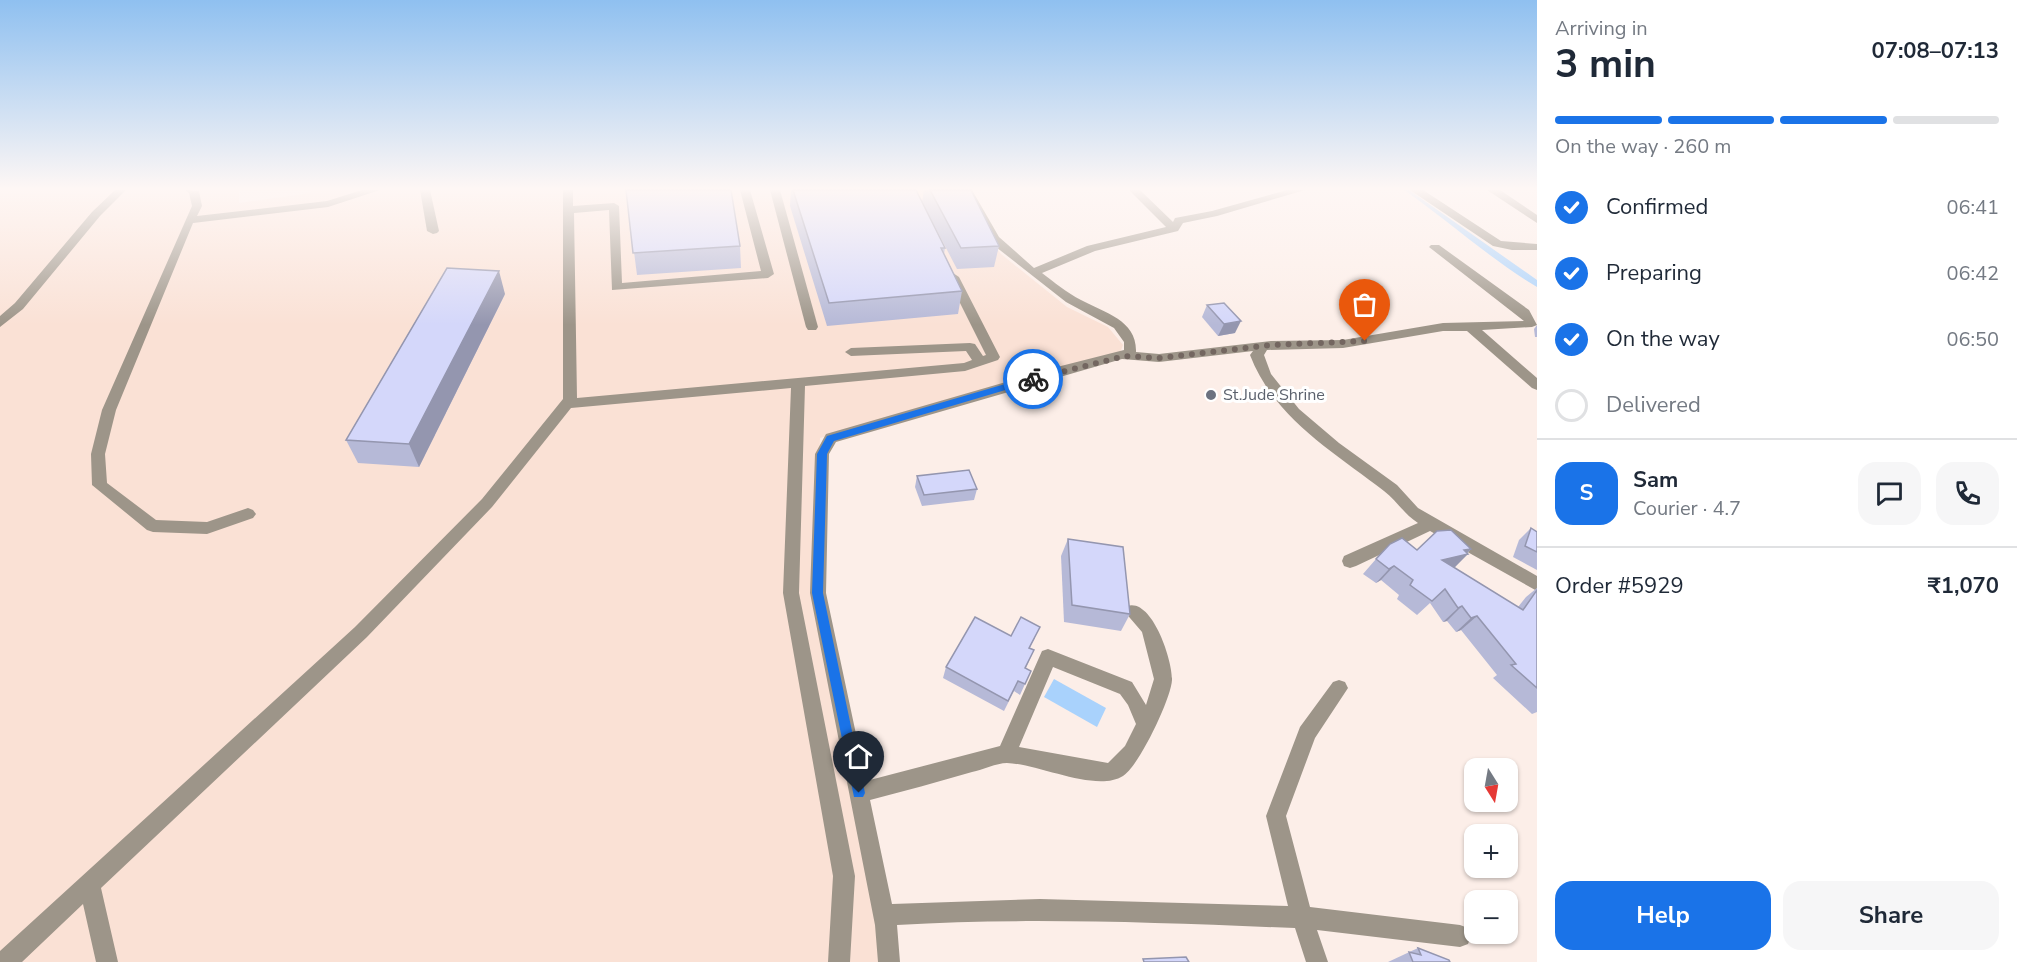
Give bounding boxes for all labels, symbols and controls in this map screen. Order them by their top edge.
text: Arriving in [1555,15,1648,42]
text: 07:08–07:13 [1871,36,1999,66]
text: 3 min [1555,38,1656,91]
text: On the way · 260 m [1555,133,1731,160]
icon: check [1555,191,1588,224]
text: Confirmed [1606,192,1708,222]
text: 06:41 [1946,194,1999,221]
icon: check [1555,257,1588,290]
text: Preparing [1606,258,1702,288]
text: 06:42 [1946,260,1999,287]
pin [1339,279,1390,341]
icon: bag [1348,288,1381,321]
icon: check [1555,323,1588,356]
text: On the way [1606,324,1720,354]
text: 06:50 [1946,326,1999,353]
courier [1003,349,1063,409]
icon: bike [1017,363,1050,396]
place label: St.Jude Shrine [1223,384,1325,406]
marker: St.Jude Shrine [1204,388,1218,402]
text: Delivered [1606,390,1701,420]
button: chat [1858,462,1921,525]
button: phone [1936,462,1999,525]
text: Sam [1633,465,1678,495]
text: S [1580,478,1593,508]
text: Courier · 4.7 [1633,495,1741,522]
text: Order #5929 [1555,571,1684,601]
text: ₹1,070 [1928,571,1999,601]
pin [833,731,884,793]
icon: home [842,740,875,773]
north arrow [1464,758,1518,812]
map controls [1464,758,1518,944]
button: + [1464,824,1518,878]
button: Help [1555,881,1771,950]
button: Share [1783,881,1999,950]
button: − [1464,890,1518,944]

